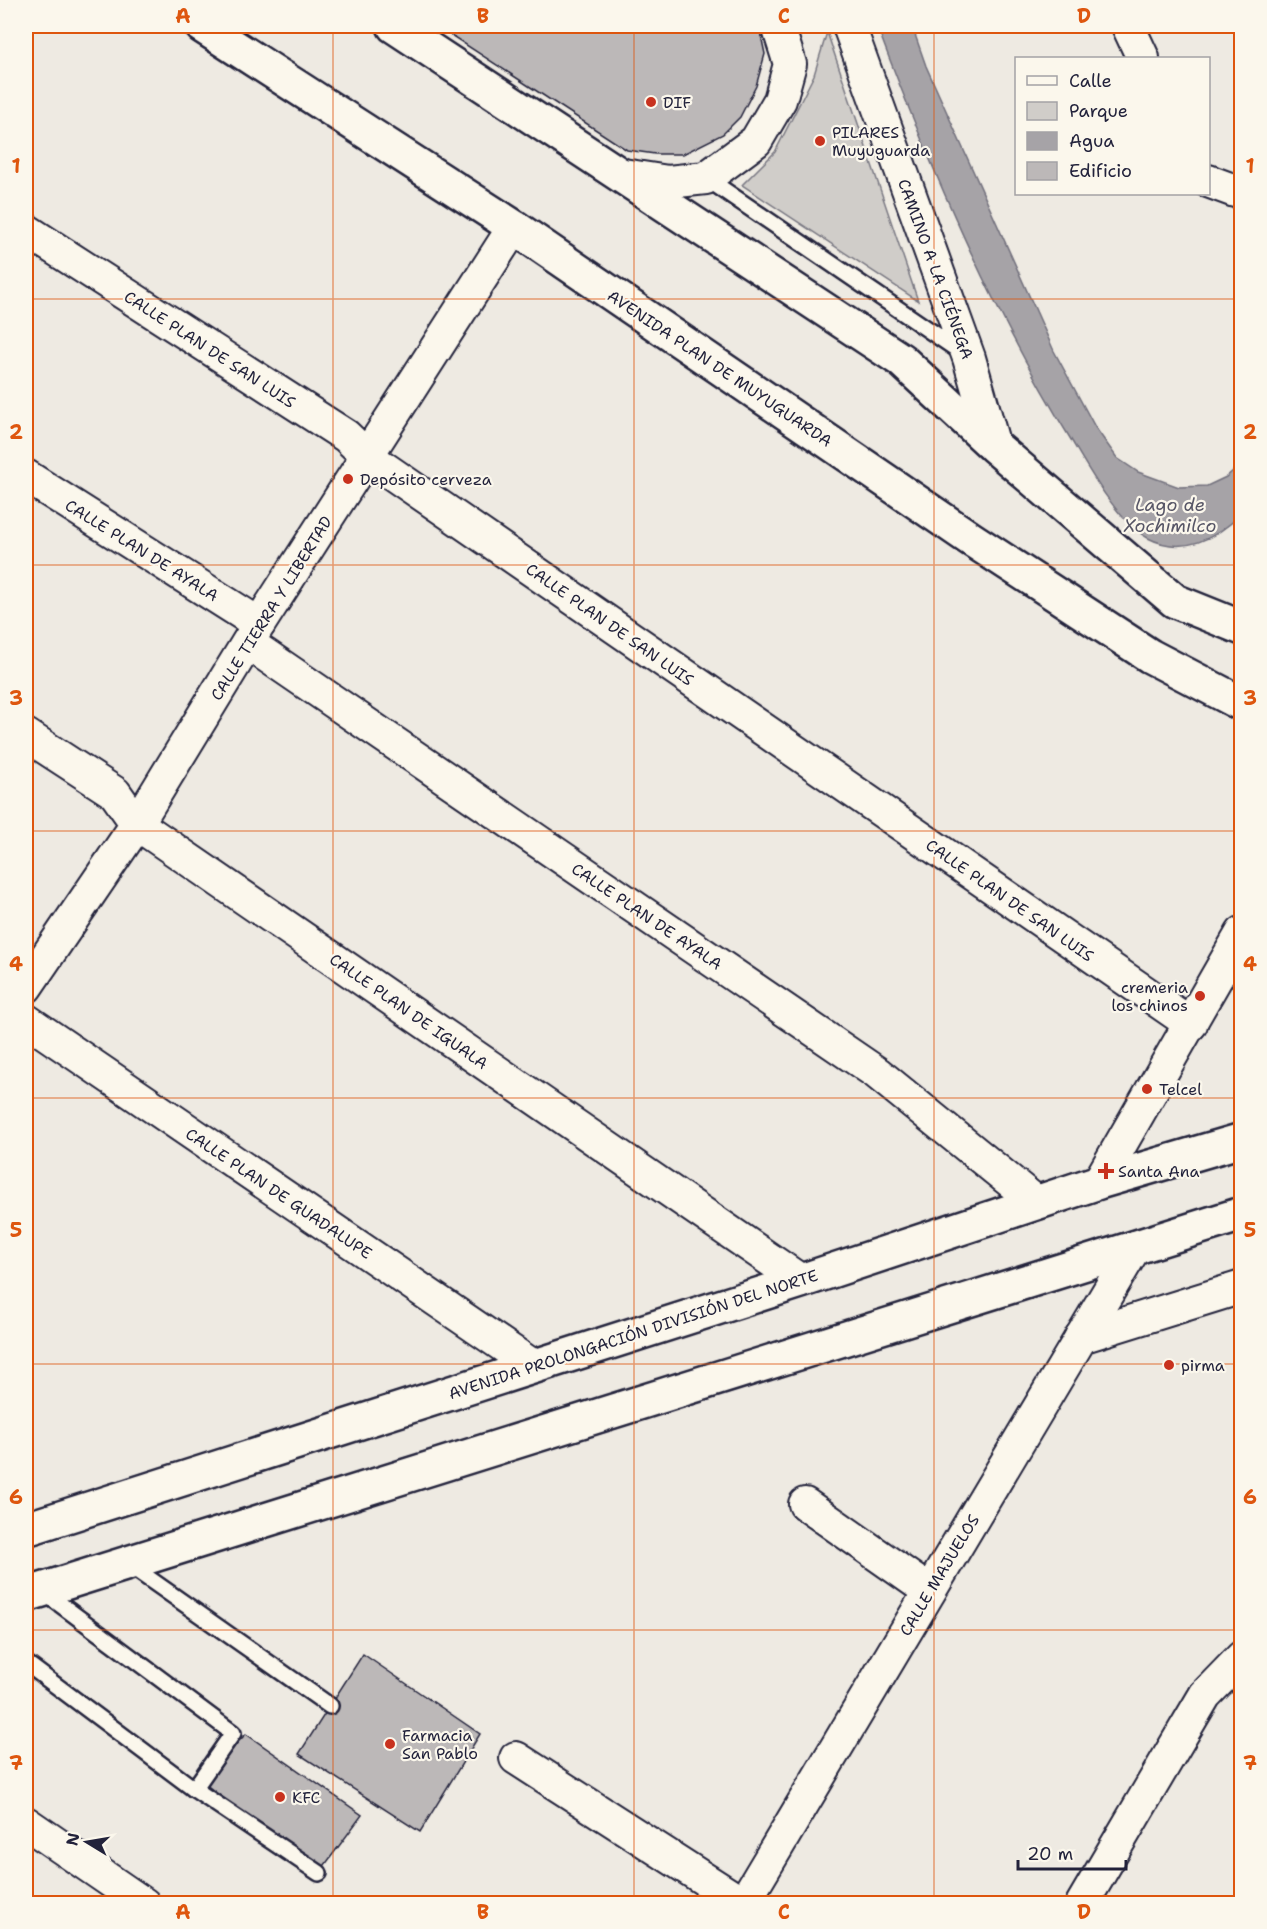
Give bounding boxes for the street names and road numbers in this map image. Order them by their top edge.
street label: CAMINO A LA CIÉNEGA [893,176,978,362]
street label: AVENIDA PLAN DE MUYUGUARDA [603,285,836,452]
street label: CALLE PLAN DE SAN LUIS [120,286,299,413]
street label: CALLE PLAN DE AYALA [61,495,222,606]
street label: CALLE TIERRA Y LIBERTAD [206,512,337,704]
street label: CALLE PLAN DE SAN LUIS [522,558,698,690]
street label: CALLE PLAN DE SAN LUIS [922,834,1098,966]
street label: CALLE PLAN DE AYALA [567,858,726,975]
street label: CALLE PLAN DE IGUALA [325,949,492,1074]
street label: CALLE PLAN DE GUADALUPE [182,1123,376,1264]
street label: AVENIDA PROLONGACIÓN DIVISIÓN DEL NORTE [446,1265,821,1404]
street label: CALLE MAJUELOS [895,1511,984,1640]

